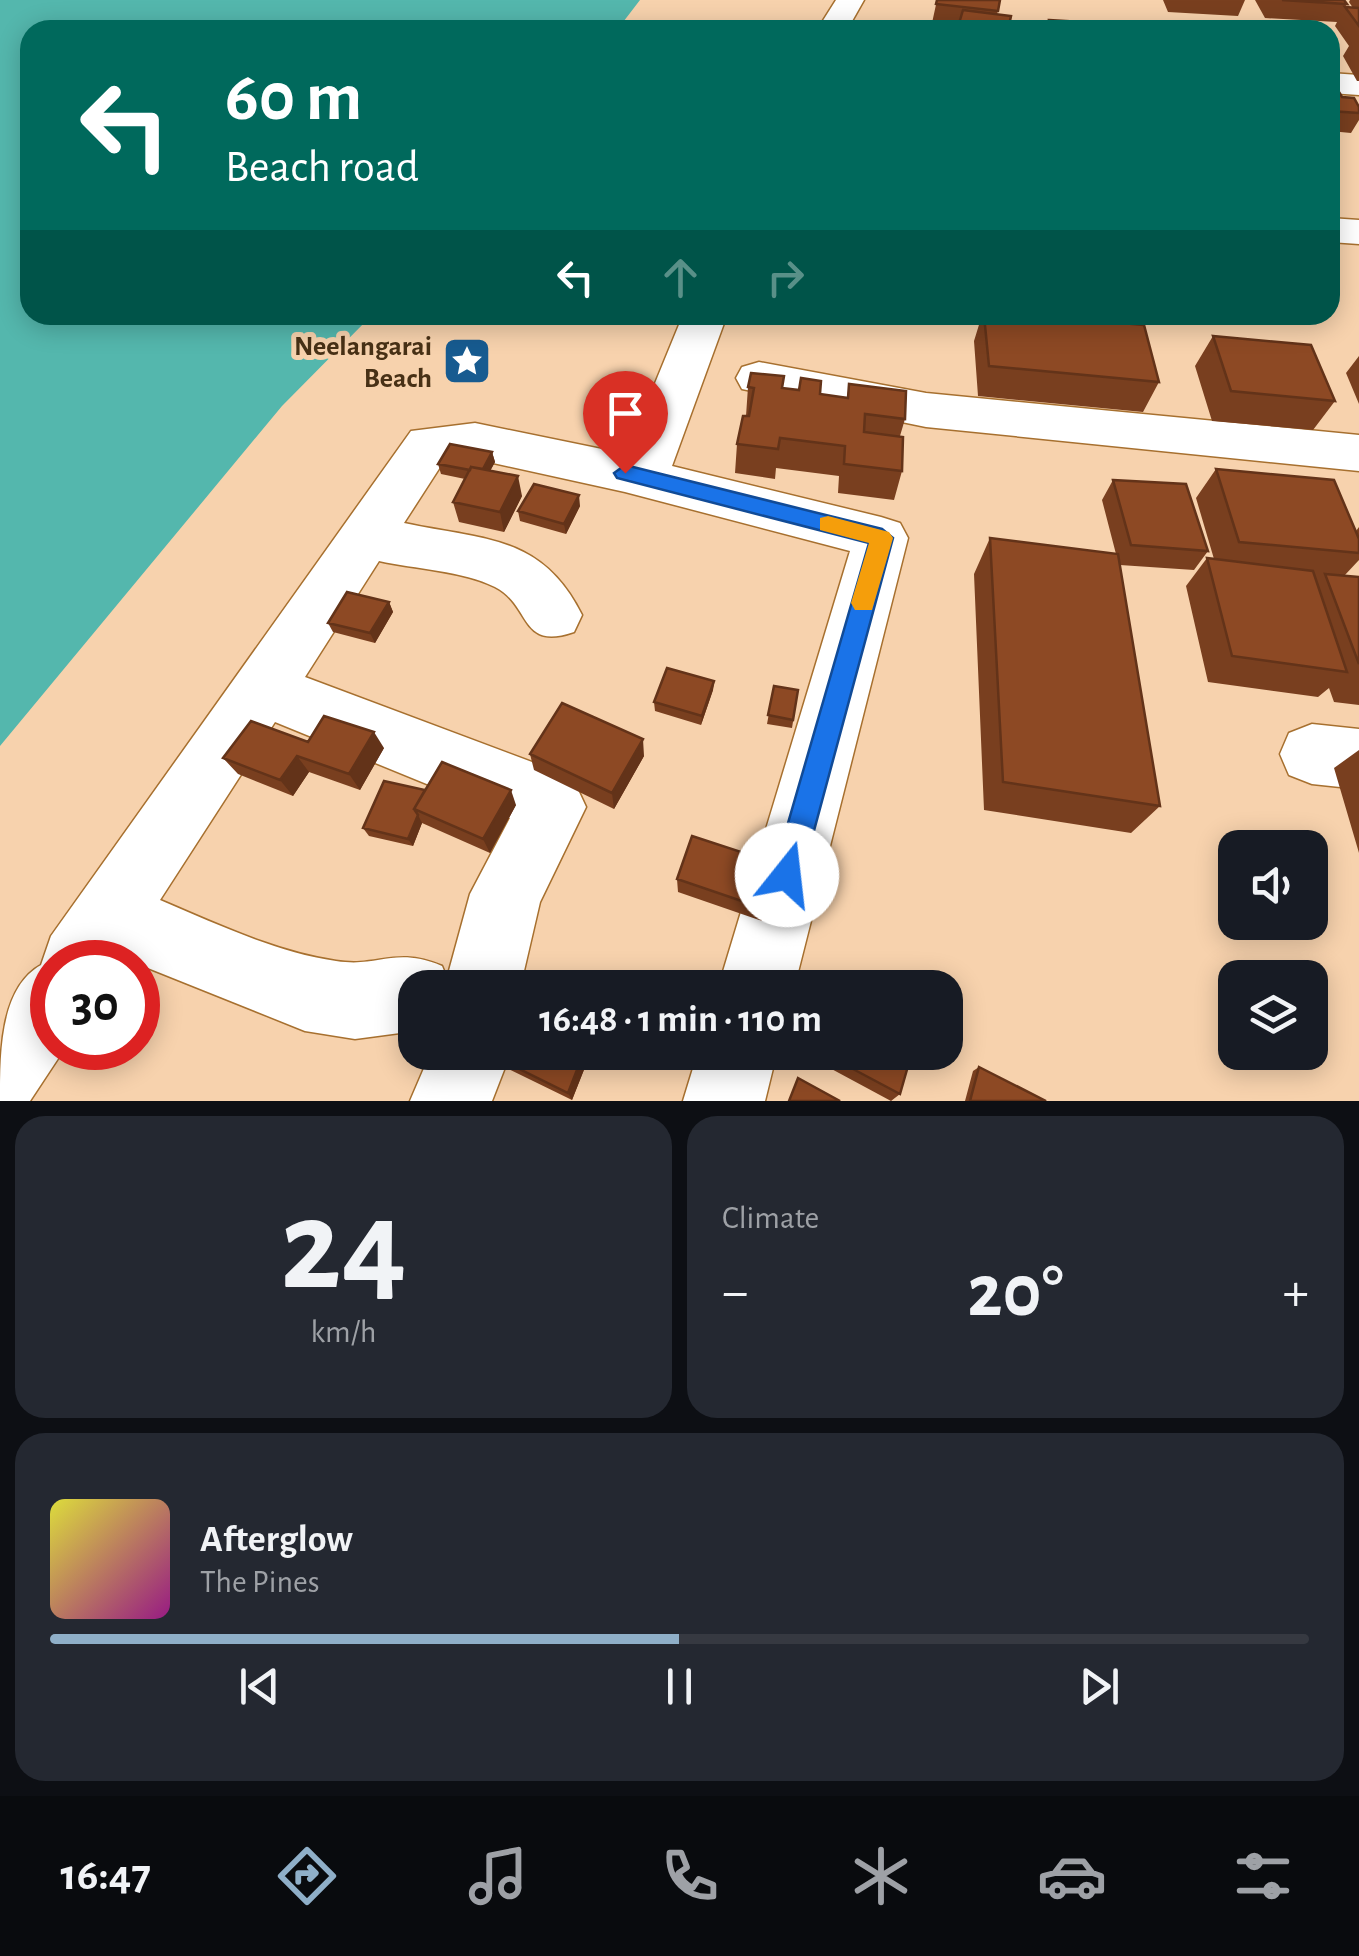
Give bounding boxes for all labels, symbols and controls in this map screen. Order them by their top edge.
icon: left [60,60,190,190]
text: 60 m [225,63,362,133]
text: Beach road [225,145,419,190]
icon: left [548,250,603,305]
icon: ahead [653,250,708,305]
icon: right [758,250,813,305]
place label: Neelangarai Beach [294,333,432,393]
place icon: Neelangarai Beach [441,335,493,387]
pin [583,371,668,474]
icon: arrive [598,386,653,441]
position arrow [735,823,839,927]
map controls [1218,830,1328,1070]
button: sound [1218,830,1328,940]
speed limit sign: 30 [30,940,160,1070]
button: layers [1218,960,1328,1070]
text: 16:48 · 1 min · 110 m [539,1001,822,1039]
text: 24 [280,1183,407,1313]
text: Climate [722,1202,819,1234]
text: 20° [967,1255,1064,1330]
text: − [722,1265,748,1320]
text: + [1283,1265,1309,1320]
text: km/h [310,1316,377,1348]
text: Afterglow [200,1521,353,1559]
text: The Pines [200,1566,320,1598]
icon: previous [232,1659,287,1714]
icon: pause [652,1659,707,1714]
icon: next [1072,1659,1127,1714]
icon: directions [272,1841,342,1911]
icon: music [463,1841,533,1911]
icon: phone [655,1841,725,1911]
icon: climate [846,1841,916,1911]
icon: car [1037,1841,1107,1911]
icon: filters [1228,1841,1298,1911]
text: 16:47 [61,1853,151,1898]

